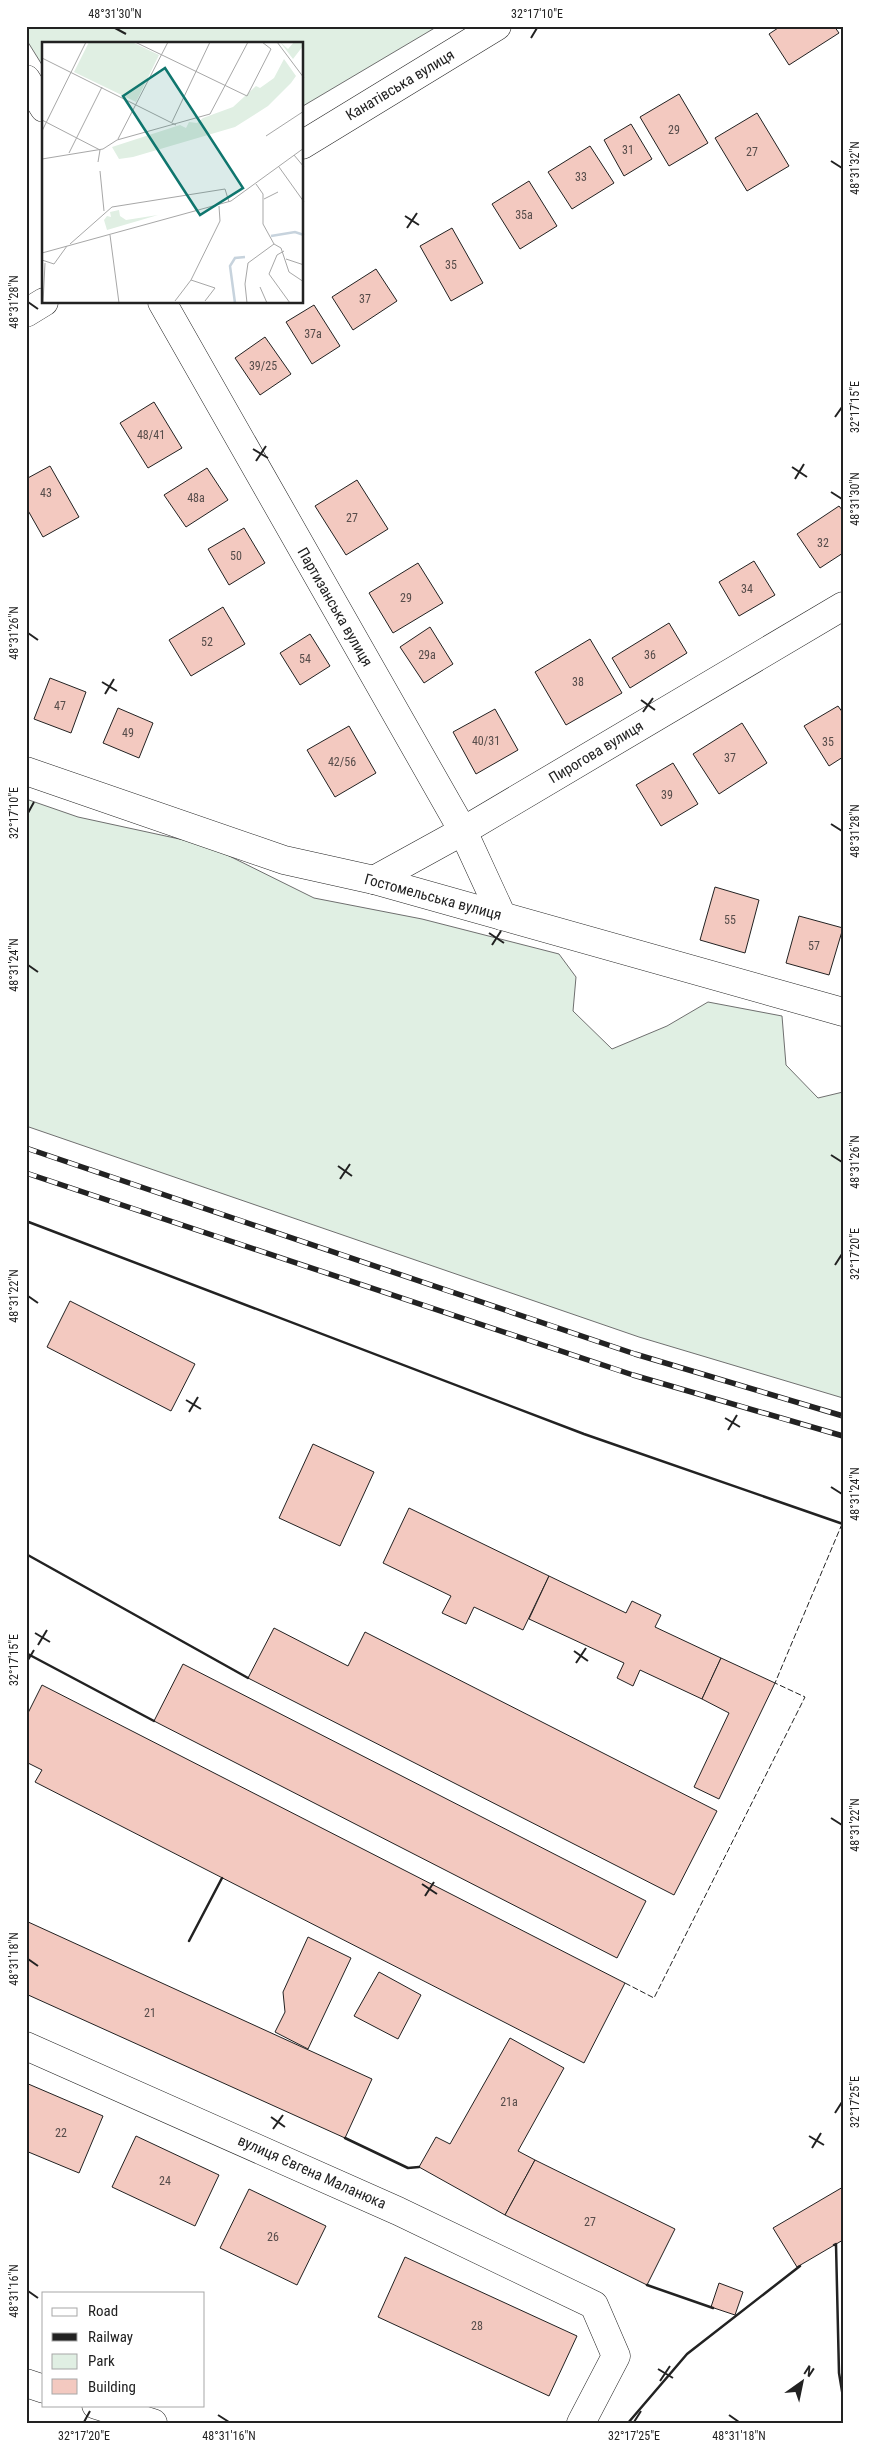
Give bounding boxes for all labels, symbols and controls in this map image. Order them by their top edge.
text: 48°31'30"N [88,7,142,21]
text: 32°17'10"E [511,7,563,21]
inset map [42,42,304,304]
street label: Канатівська вулиця [342,45,458,125]
house number: 29 [668,123,680,137]
text: 48°31'32"N [848,141,862,195]
house number: 31 [622,143,634,157]
house number: 27 [746,145,758,159]
house number: 33 [575,170,587,184]
house number: 35а [515,208,533,222]
house number: 35 [445,258,457,272]
text: 48°31'28"N [7,275,21,329]
house number: 37 [359,292,371,306]
house number: 37а [304,327,322,341]
house number: 39/25 [249,359,277,373]
text: 32°17'15"E [848,381,862,433]
house number: 48/41 [137,428,165,442]
text: 48°31'30"N [848,472,862,526]
house number: 43 [40,486,52,500]
house number: 48а [187,491,205,505]
house number: 27 [346,511,358,525]
house number: 32 [817,536,829,550]
street label: Партизанська вулиця [294,544,376,670]
house number: 50 [230,549,242,563]
house number: 34 [741,582,753,596]
house number: 29 [400,591,412,605]
text: 48°31'26"N [7,606,21,660]
house number: 52 [201,635,213,649]
house number: 29а [418,648,436,662]
house number: 36 [644,648,656,662]
house number: 54 [299,652,311,666]
house number: 38 [572,675,584,689]
house number: 47 [54,699,66,713]
street label: Пирогова вулиця [546,717,646,787]
house number: 49 [122,726,134,740]
house number: 40/31 [472,734,500,748]
house number: 35 [822,735,834,749]
house number: 37 [724,751,736,765]
house number: 42/56 [328,755,356,769]
text: 32°17'10"E [7,787,21,839]
house number: 39 [661,788,673,802]
text: 48°31'28"N [848,804,862,858]
street label: Гостомельська вулиця [362,870,504,924]
house number: 55 [724,913,736,927]
text: 48°31'24"N [7,938,21,992]
house number: 57 [808,939,820,953]
text: 48°31'26"N [848,1135,862,1189]
text: 32°17'20"E [848,1228,862,1280]
text: 48°31'22"N [7,1269,21,1323]
text: 48°31'24"N [848,1467,862,1521]
text: 32°17'15"E [7,1634,21,1686]
text: 48°31'22"N [848,1798,862,1852]
text: 48°31'18"N [7,1932,21,1986]
house number: 21 [144,2006,156,2020]
text: 32°17'25"E [848,2076,862,2128]
house number: 21а [500,2095,518,2109]
house number: 22 [55,2126,67,2140]
street label: вулиця Євгена Маланюка [235,2131,389,2213]
house number: 24 [159,2174,171,2188]
house number: 27 [584,2215,596,2229]
house number: 26 [267,2230,279,2244]
text: 48°31'16"N [7,2264,21,2318]
legend [42,2292,205,2406]
text: Road [88,2302,118,2320]
house number: 28 [471,2319,483,2333]
text: Railway [88,2328,133,2346]
text: Park [88,2352,115,2370]
north arrow [776,2356,826,2406]
text: N [801,2362,817,2380]
text: Building [88,2378,136,2396]
text: 32°17'20"E [58,2429,110,2443]
text: 48°31'16"N [202,2429,256,2443]
text: 32°17'25"E [608,2429,660,2443]
text: 48°31'18"N [712,2429,766,2443]

